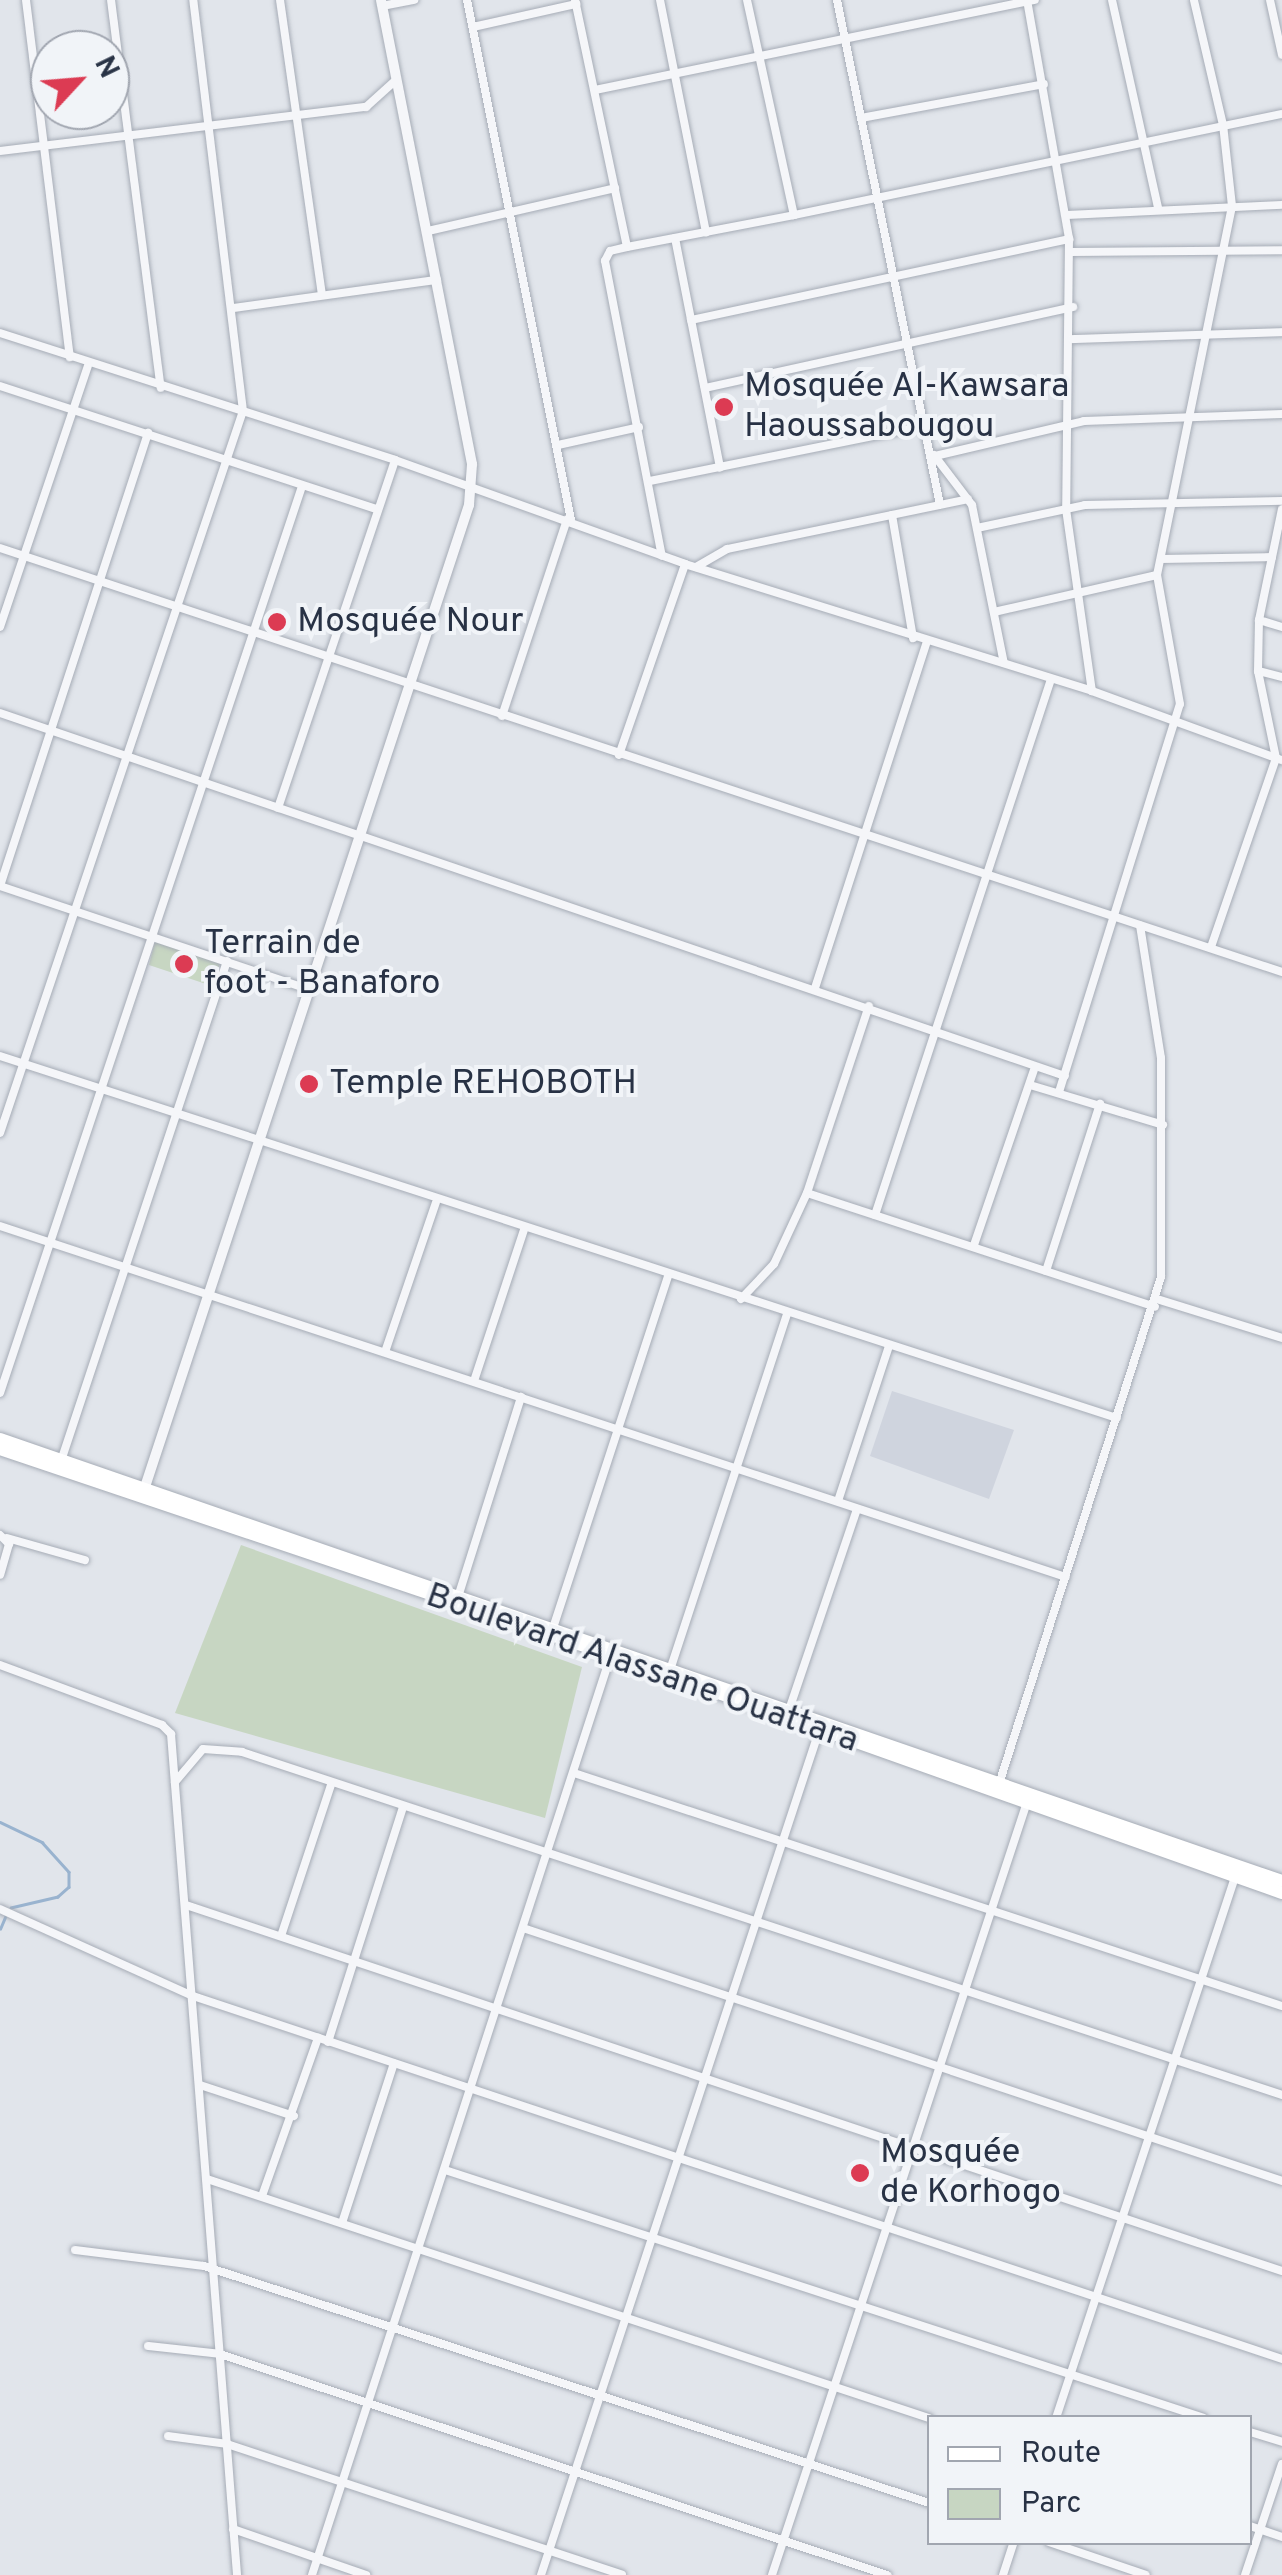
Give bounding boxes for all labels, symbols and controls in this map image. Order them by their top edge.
north arrow [30,30,130,130]
text: N [85,51,126,85]
place label: Mosquée Al-Kawsara Haoussabougou [744,366,1071,448]
marker: Mosquée Al-Kawsara Haoussabougou [713,396,735,418]
place label: Mosquée Nour [297,601,524,643]
marker: Mosquée Nour [266,611,288,633]
place label: Terrain de foot - Banaforo [204,923,441,1005]
marker: Terrain de foot - Banaforo [173,953,195,975]
place label: Temple REHOBOTH [329,1063,637,1105]
marker: Temple REHOBOTH [298,1073,320,1095]
street label: Boulevard Alassane Ouattara [420,1575,864,1763]
place label: Mosquée de Korhogo [880,2132,1061,2214]
marker: Mosquée de Korhogo [849,2162,871,2184]
legend [927,2415,1252,2545]
text: Route [1021,2436,1101,2473]
text: Parc [1021,2486,1081,2523]

